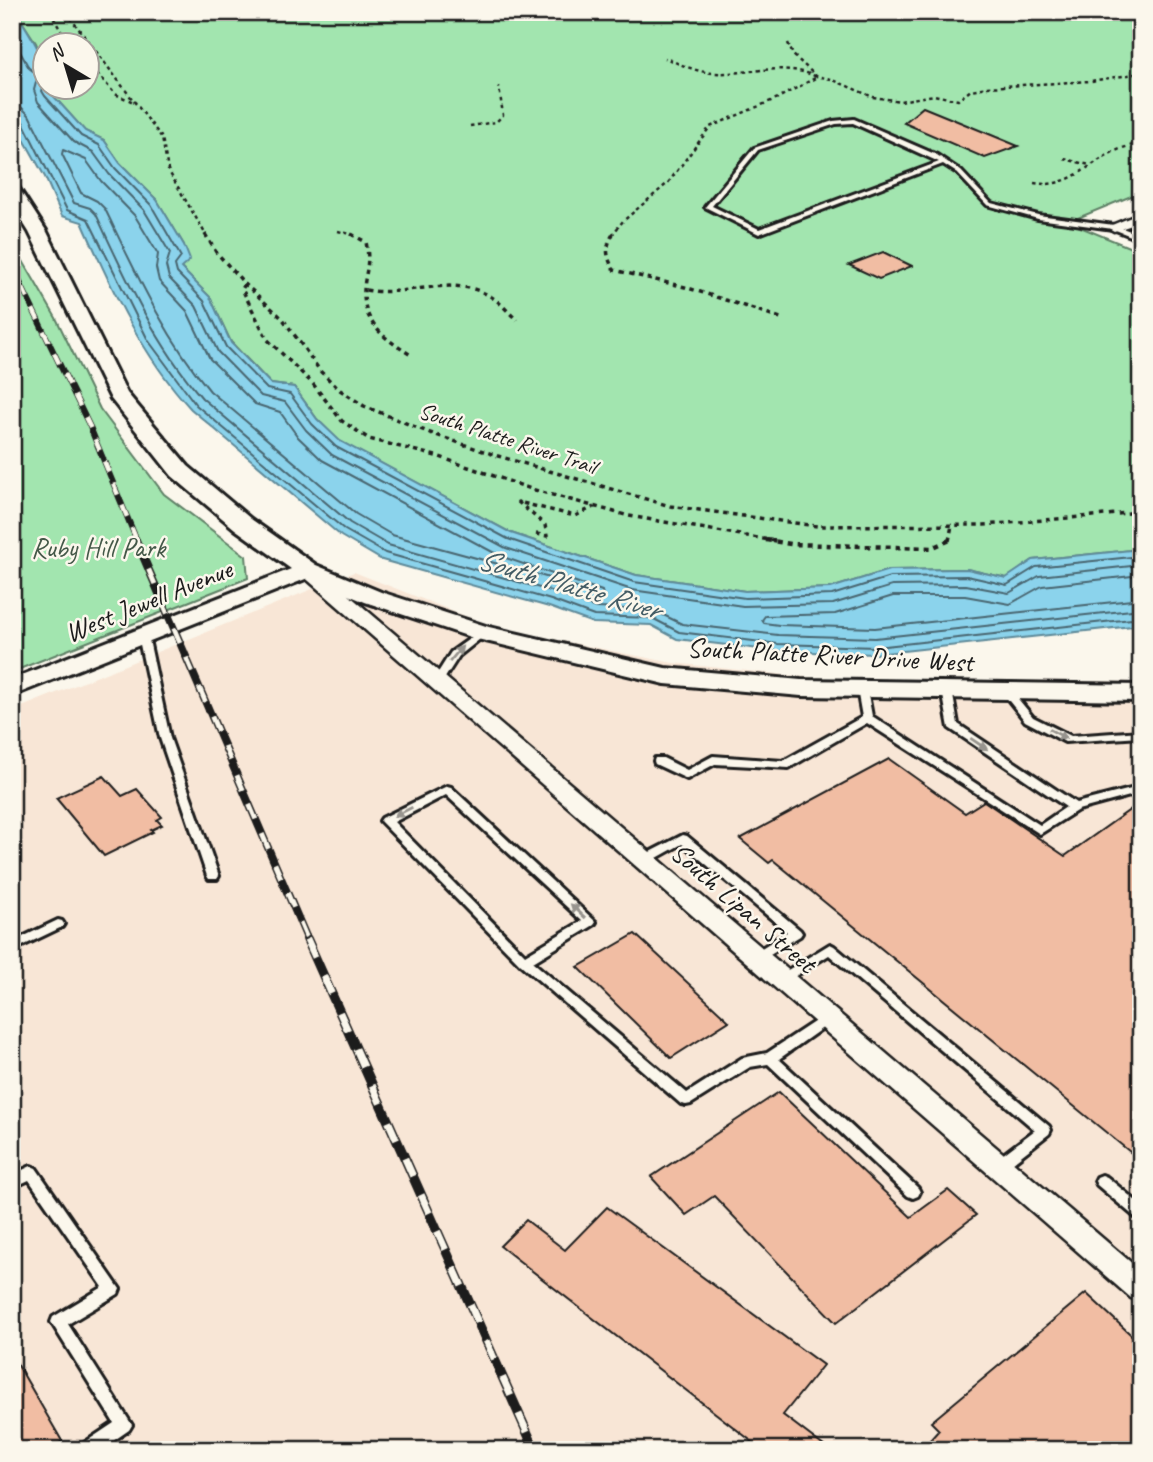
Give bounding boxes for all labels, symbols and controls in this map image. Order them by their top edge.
north arrow [32,32,102,102]
text: N [44,38,71,66]
street label: South Platte River Trail [415,396,604,482]
park label: Ruby Hill Park [31,530,167,565]
water label: South Platte River [474,540,669,630]
street label: West Jewell Avenue [60,550,239,650]
street label: South Platte River Drive West [686,630,977,680]
one-way arrow [449,646,464,664]
one-way arrow [1048,729,1068,740]
one-way arrow [970,737,988,751]
one-way arrow [393,807,413,818]
street label: South Lipan Street [664,835,826,982]
one-way arrow [570,903,587,919]

